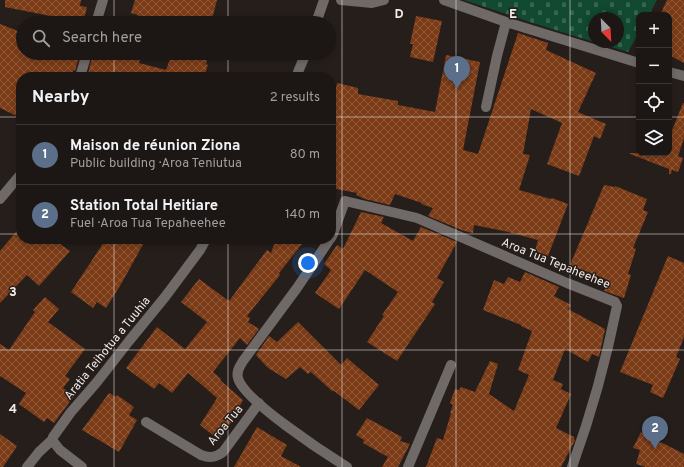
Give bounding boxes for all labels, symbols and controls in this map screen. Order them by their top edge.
text: D [394,7,404,23]
text: E [509,7,517,23]
north arrow [588,12,624,48]
map controls [636,12,672,156]
button: + [636,12,672,48]
search box [16,16,336,60]
icon: search [30,27,52,49]
text: Search here [62,29,142,48]
button: − [636,48,672,84]
pin: 1 [444,56,470,89]
button: locate [636,84,672,120]
text: Nearby [32,87,89,109]
text: 2 results [270,90,320,106]
button: layers [636,120,672,156]
text: Maison de réunion Ziona [70,137,240,156]
text: 1 [42,147,48,163]
text: 80 m [290,147,320,163]
text: Public building · Aroa Teniutua [70,156,242,172]
text: Station Total Heitiare [70,197,218,216]
text: 2 [41,207,49,223]
text: 140 m [285,207,320,223]
text: Fuel · Aroa Tua Tepaheehee [70,216,226,232]
street label: Aroa Tua Tepaheehee [499,235,612,293]
your location [298,253,318,273]
text: 3 [9,285,17,301]
street label: Aratia Teihotua a Tuuhia [61,294,154,404]
text: 4 [9,402,17,418]
street label: Aroa Tua [205,402,247,449]
pin: 2 [642,416,668,449]

